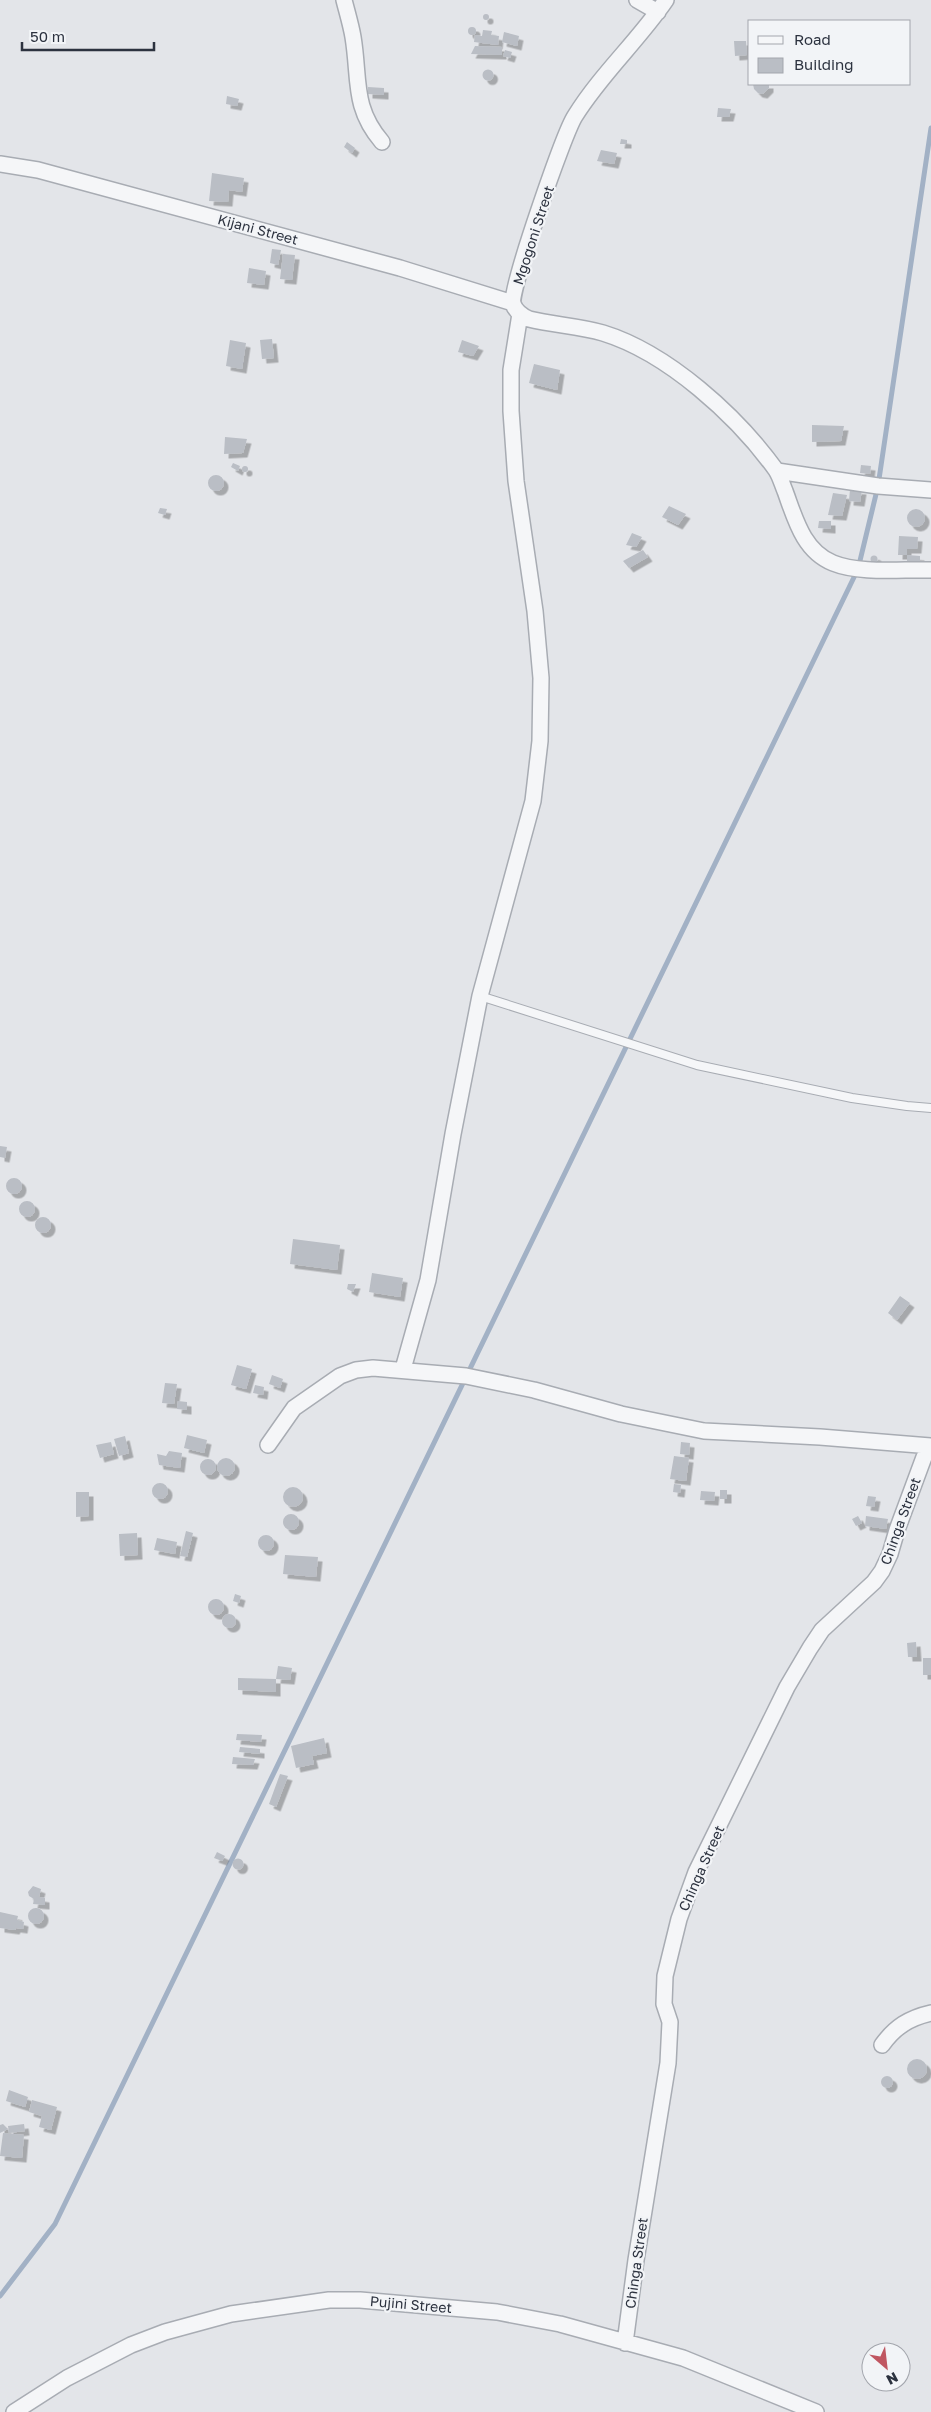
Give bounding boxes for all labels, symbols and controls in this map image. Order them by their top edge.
scale bar [22,20,155,52]
legend [748,20,911,85]
text: 50 m [30,27,65,45]
text: Road [794,30,831,48]
text: Building [794,55,854,73]
street label: Mgogoni Street [509,183,557,287]
street label: Kijani Street [216,210,300,248]
street label: Chinga Street [876,1475,924,1567]
street label: Chinga Street [675,1823,727,1913]
street label: Chinga Street [621,2216,651,2310]
street label: Pujini Street [369,2292,453,2316]
north arrow [861,2342,911,2392]
text: N [884,2369,901,2389]

